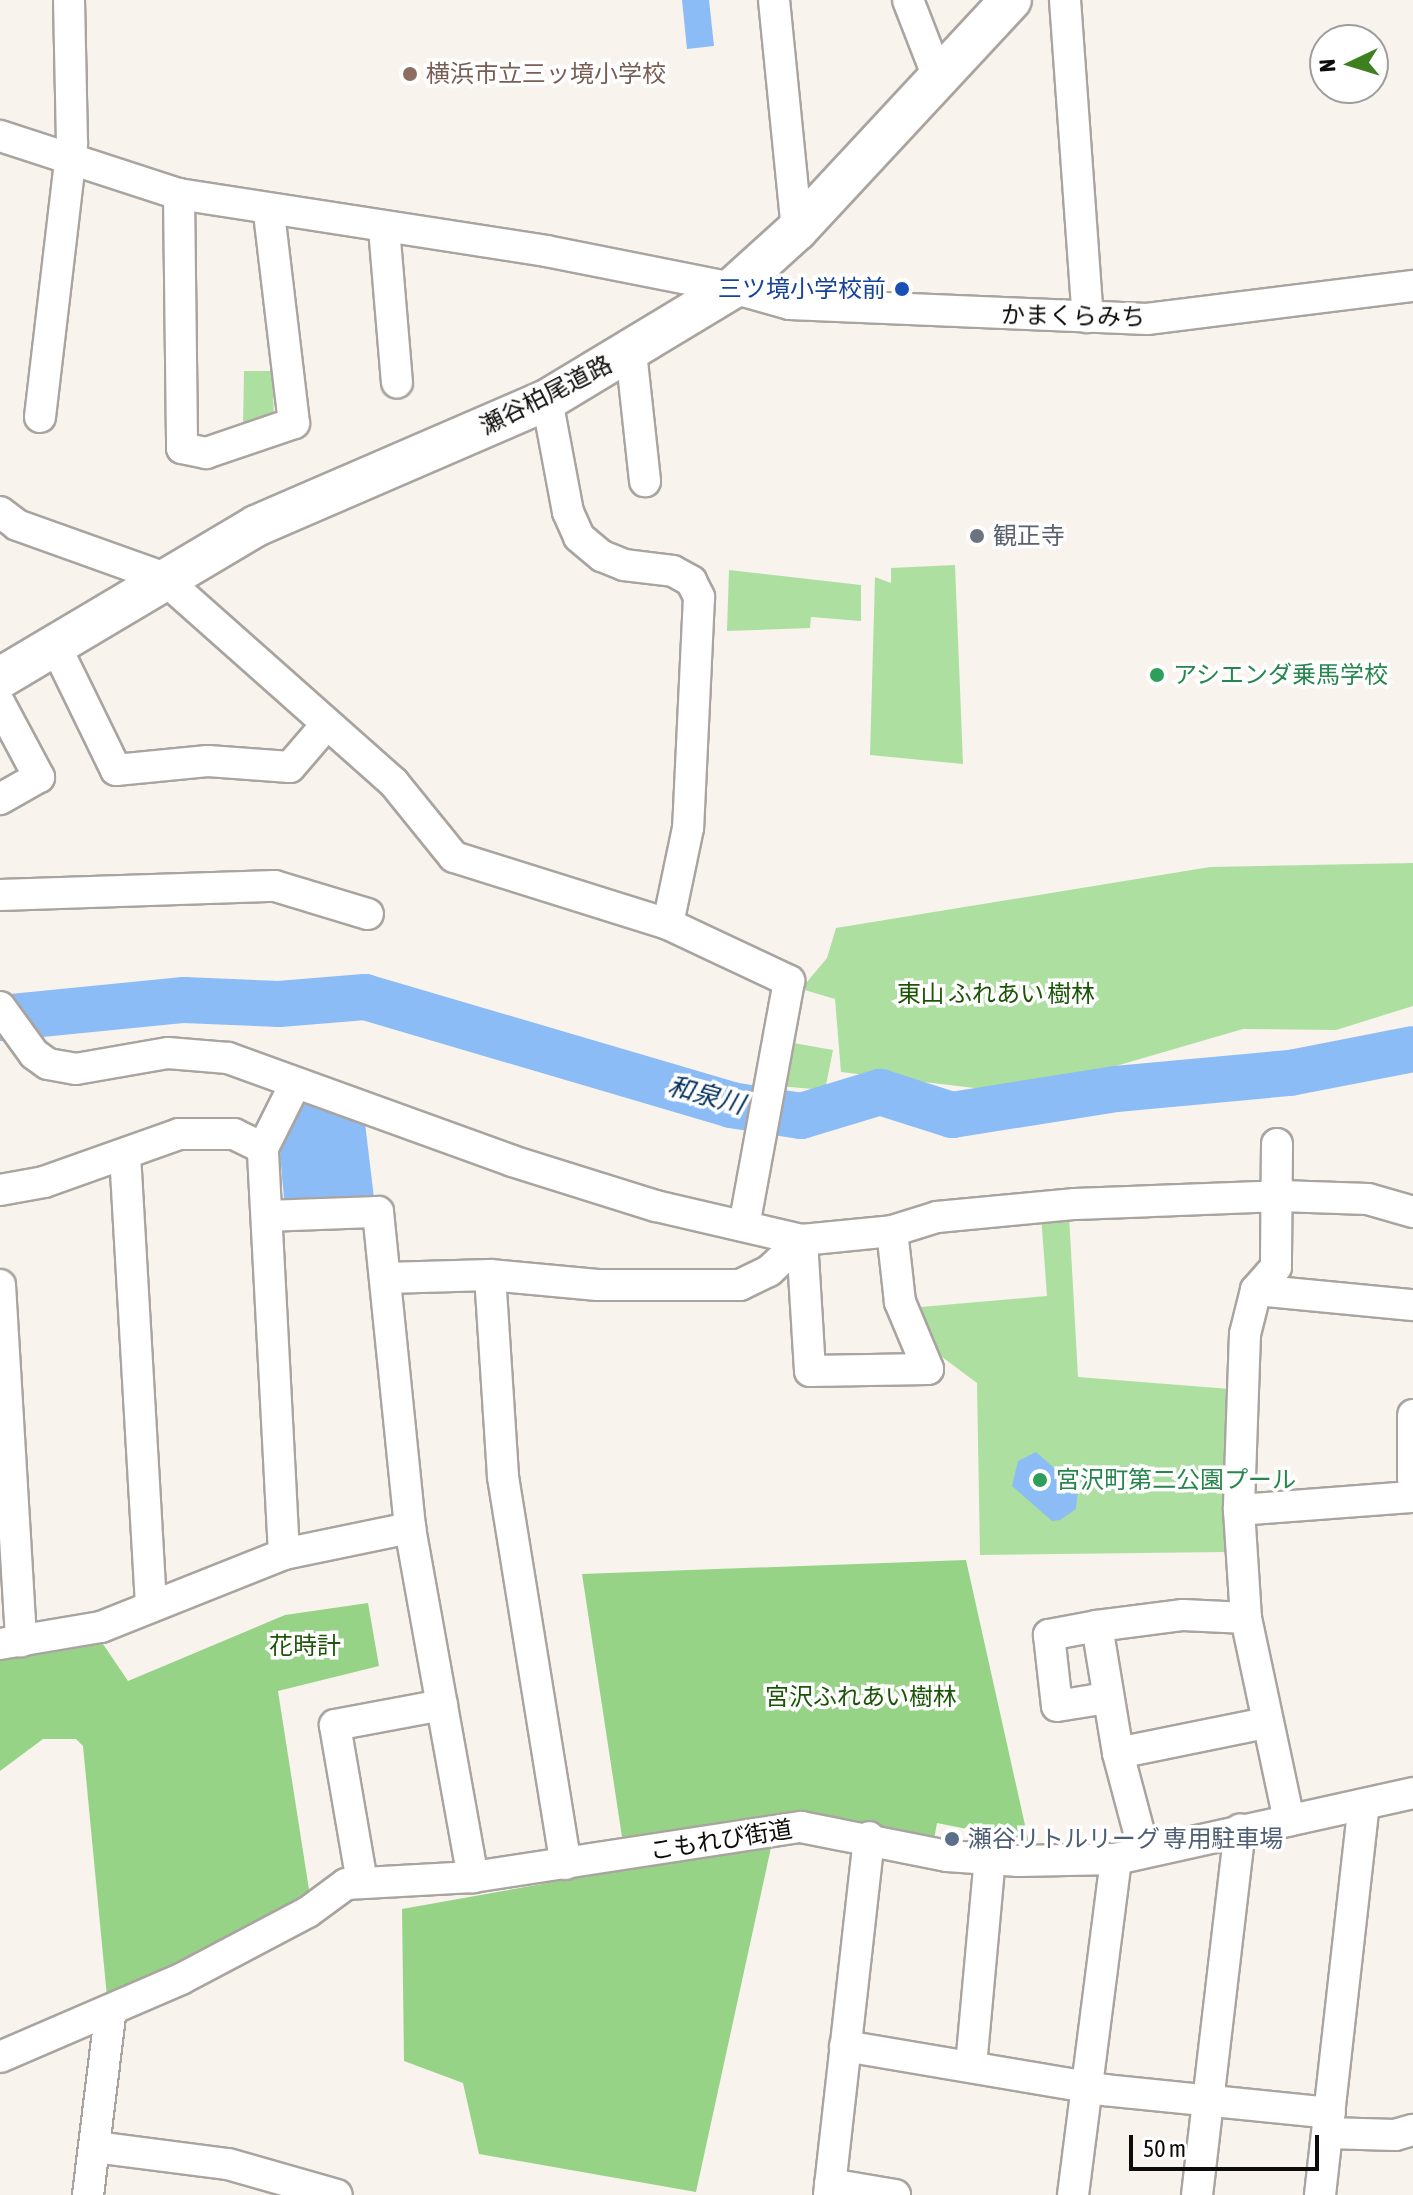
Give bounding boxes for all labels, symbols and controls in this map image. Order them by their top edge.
north arrow [1309,24,1389,104]
text: N [1314,58,1340,73]
place label: 横浜市立三ッ境小学校 [426,60,666,88]
marker: 横浜市立三ッ境小学校 [401,65,419,83]
place label: 三ツ境小学校前 [718,275,886,303]
marker: 三ツ境小学校前 [893,280,911,298]
street label: かまくらみち [1001,300,1145,332]
street label: 瀬谷柏尾道路 [475,349,617,441]
place label: 観正寺 [993,522,1065,550]
marker: 観正寺 [968,527,986,545]
place label: アシエンダ乗馬学校 [1173,661,1389,689]
marker: アシエンダ乗馬学校 [1148,666,1166,684]
park label: 東山 ふれあい 樹林 [897,980,1095,1008]
water label: 和泉川 [664,1071,748,1121]
place label: 宮沢町第二公園プール [1056,1466,1296,1494]
marker: 宮沢町第二公園プール [1031,1471,1049,1489]
park label: 花時計 [269,1632,341,1660]
park label: 宮沢ふれあい樹林 [765,1683,957,1711]
street label: こもれび街道 [648,1815,794,1865]
place label: 瀬谷リトルリーグ 専用駐車場 [968,1825,1283,1853]
marker: 瀬谷リトルリーグ 専用駐車場 [943,1830,961,1848]
scale bar [1133,2119,1323,2169]
text: 50 m [1143,2135,1186,2162]

